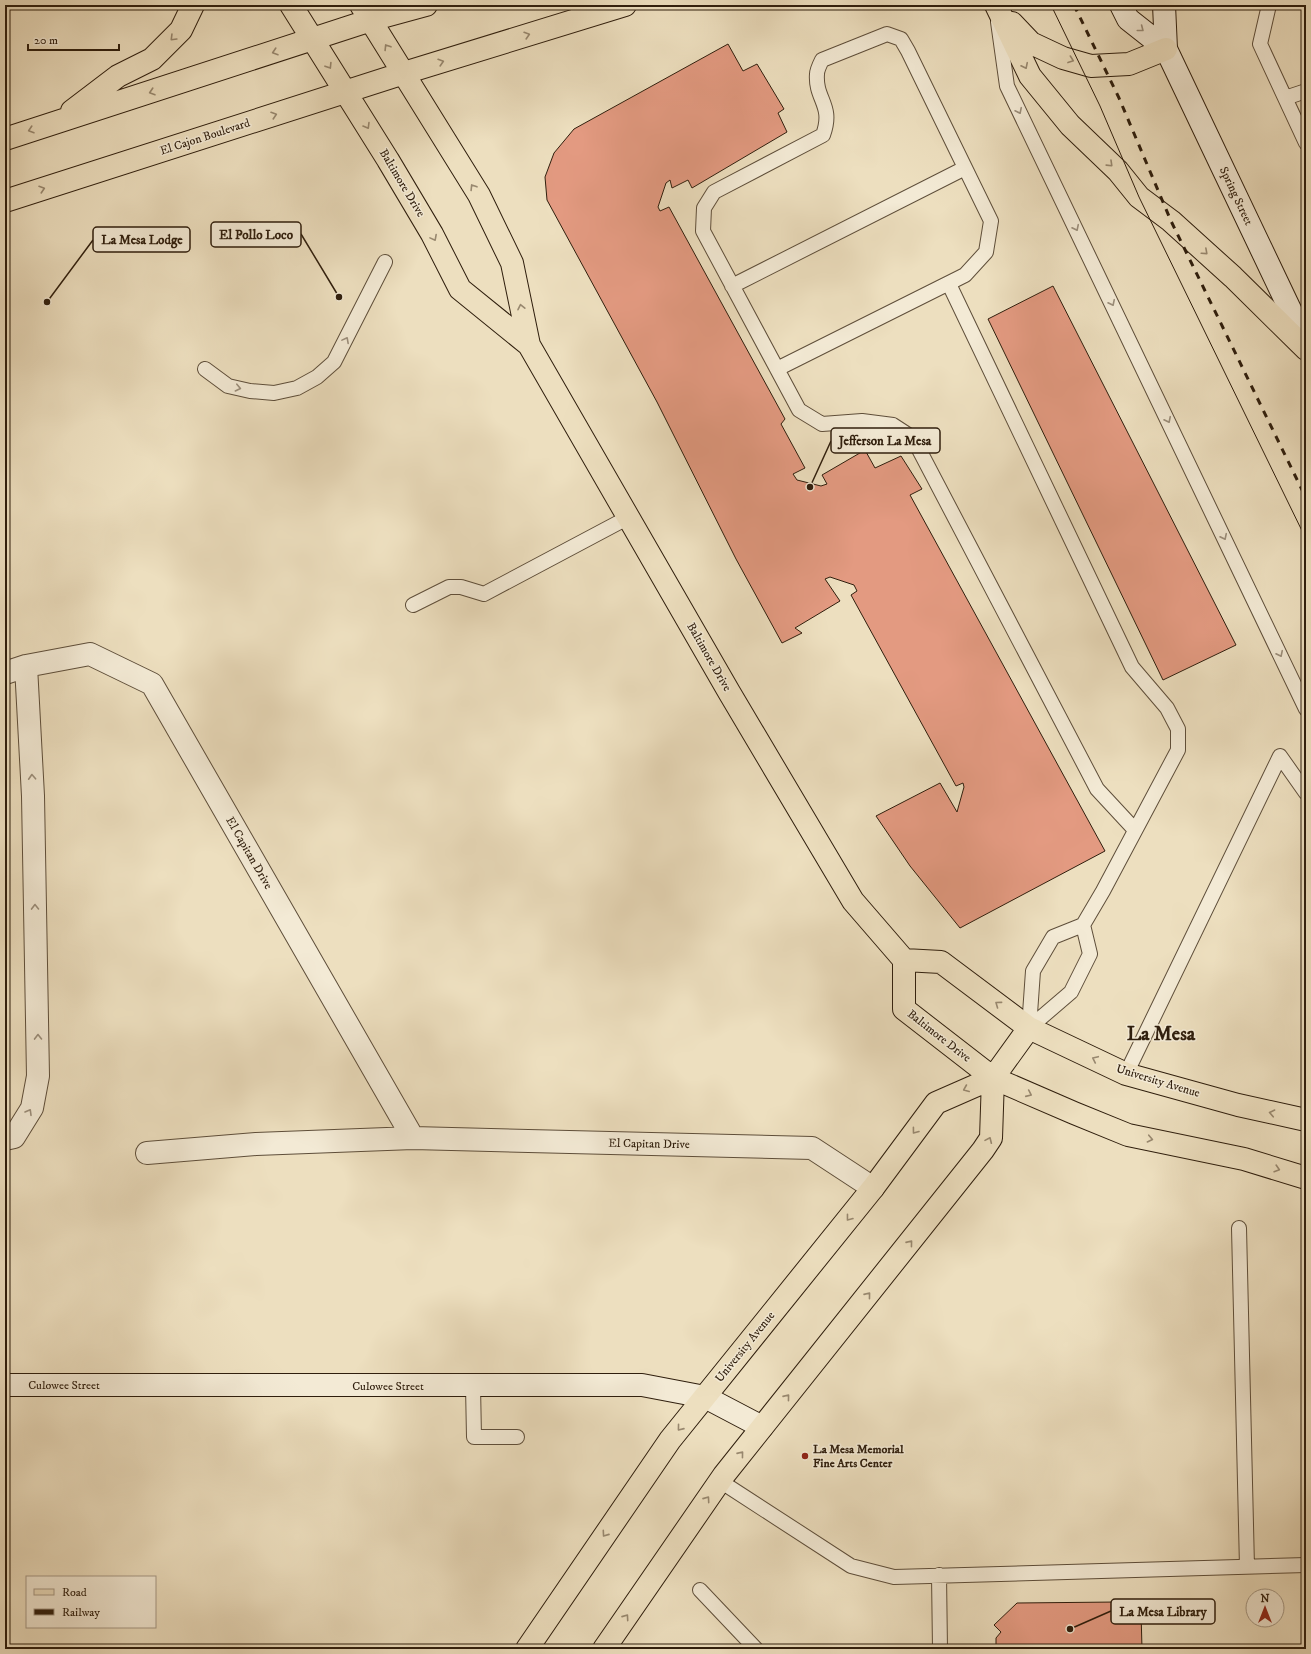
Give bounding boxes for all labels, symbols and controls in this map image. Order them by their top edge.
one-way arrow [1136,24,1143,31]
scale bar [28,26,119,52]
one-way arrow [523,31,530,40]
text: 20 m [34,33,58,48]
one-way arrow [170,33,178,41]
one-way arrow [384,44,392,51]
one-way arrow [272,47,279,56]
one-way arrow [1067,56,1074,64]
one-way arrow [438,58,445,67]
one-way arrow [1020,61,1028,69]
one-way arrow [325,62,332,69]
one-way arrow [148,87,155,95]
one-way arrow [1014,107,1022,114]
one-way arrow [270,111,277,120]
street label: El Cajon Boulevard [158,115,252,159]
one-way arrow [362,122,369,129]
one-way arrow [28,125,35,134]
street label: Baltimore Drive [376,146,428,220]
one-way arrow [1105,159,1113,166]
street label: Spring Street [1216,164,1256,228]
one-way arrow [471,184,478,191]
one-way arrow [38,185,45,194]
callout: El Pollo Loco [211,222,301,247]
one-way arrow [1071,224,1079,231]
callout: La Mesa Lodge [93,227,190,252]
text: El Pollo Loco [219,227,294,243]
text: La Mesa Lodge [101,232,183,249]
one-way arrow [429,234,436,241]
one-way arrow [1200,247,1208,255]
one-way arrow [1107,298,1115,306]
one-way arrow [518,303,526,310]
one-way arrow [341,337,349,344]
one-way arrow [235,383,242,392]
one-way arrow [1163,416,1171,423]
callout: Jefferson La Mesa [831,428,940,453]
text: Jefferson La Mesa [837,433,932,450]
one-way arrow [1219,533,1227,540]
street label: Baltimore Drive [683,620,735,694]
one-way arrow [1275,650,1283,658]
one-way arrow [28,774,37,780]
street label: El Capitan Drive [222,814,276,892]
one-way arrow [31,904,39,910]
one-way arrow [995,1002,1002,1009]
street label: Baltimore Drive [904,1006,974,1066]
district label: La Mesa [1127,1022,1196,1047]
one-way arrow [34,1034,42,1040]
one-way arrow [1092,1056,1099,1064]
street label: University Avenue [1114,1061,1202,1101]
one-way arrow [963,1085,970,1093]
one-way arrow [1025,1089,1032,1097]
one-way arrow [25,1109,32,1116]
one-way arrow [1269,1109,1275,1117]
one-way arrow [913,1127,920,1134]
one-way arrow [1147,1135,1153,1143]
street label: El Capitan Drive [608,1136,690,1152]
one-way arrow [984,1137,992,1144]
one-way arrow [1273,1164,1280,1173]
one-way arrow [847,1214,854,1221]
one-way arrow [905,1241,912,1248]
one-way arrow [863,1293,870,1300]
street label: University Avenue [712,1309,778,1385]
street label: Culowee Street [28,1378,100,1393]
street label: Culowee Street [352,1379,424,1394]
one-way arrow [782,1394,789,1401]
one-way arrow [678,1423,685,1430]
place label: La Mesa Memorial Fine Arts Center [813,1442,904,1471]
one-way arrow [736,1451,743,1458]
marker: La Mesa Memorial Fine Arts Center [800,1451,810,1461]
one-way arrow [702,1497,709,1504]
one-way arrow [602,1530,610,1537]
legend [26,1576,156,1628]
text: Road [62,1585,87,1600]
north arrow [1245,1588,1285,1628]
text: N [1260,1592,1270,1606]
callout: La Mesa Library [1111,1599,1215,1624]
text: La Mesa Library [1119,1604,1208,1621]
text: Railway [62,1605,100,1620]
one-way arrow [621,1614,628,1621]

